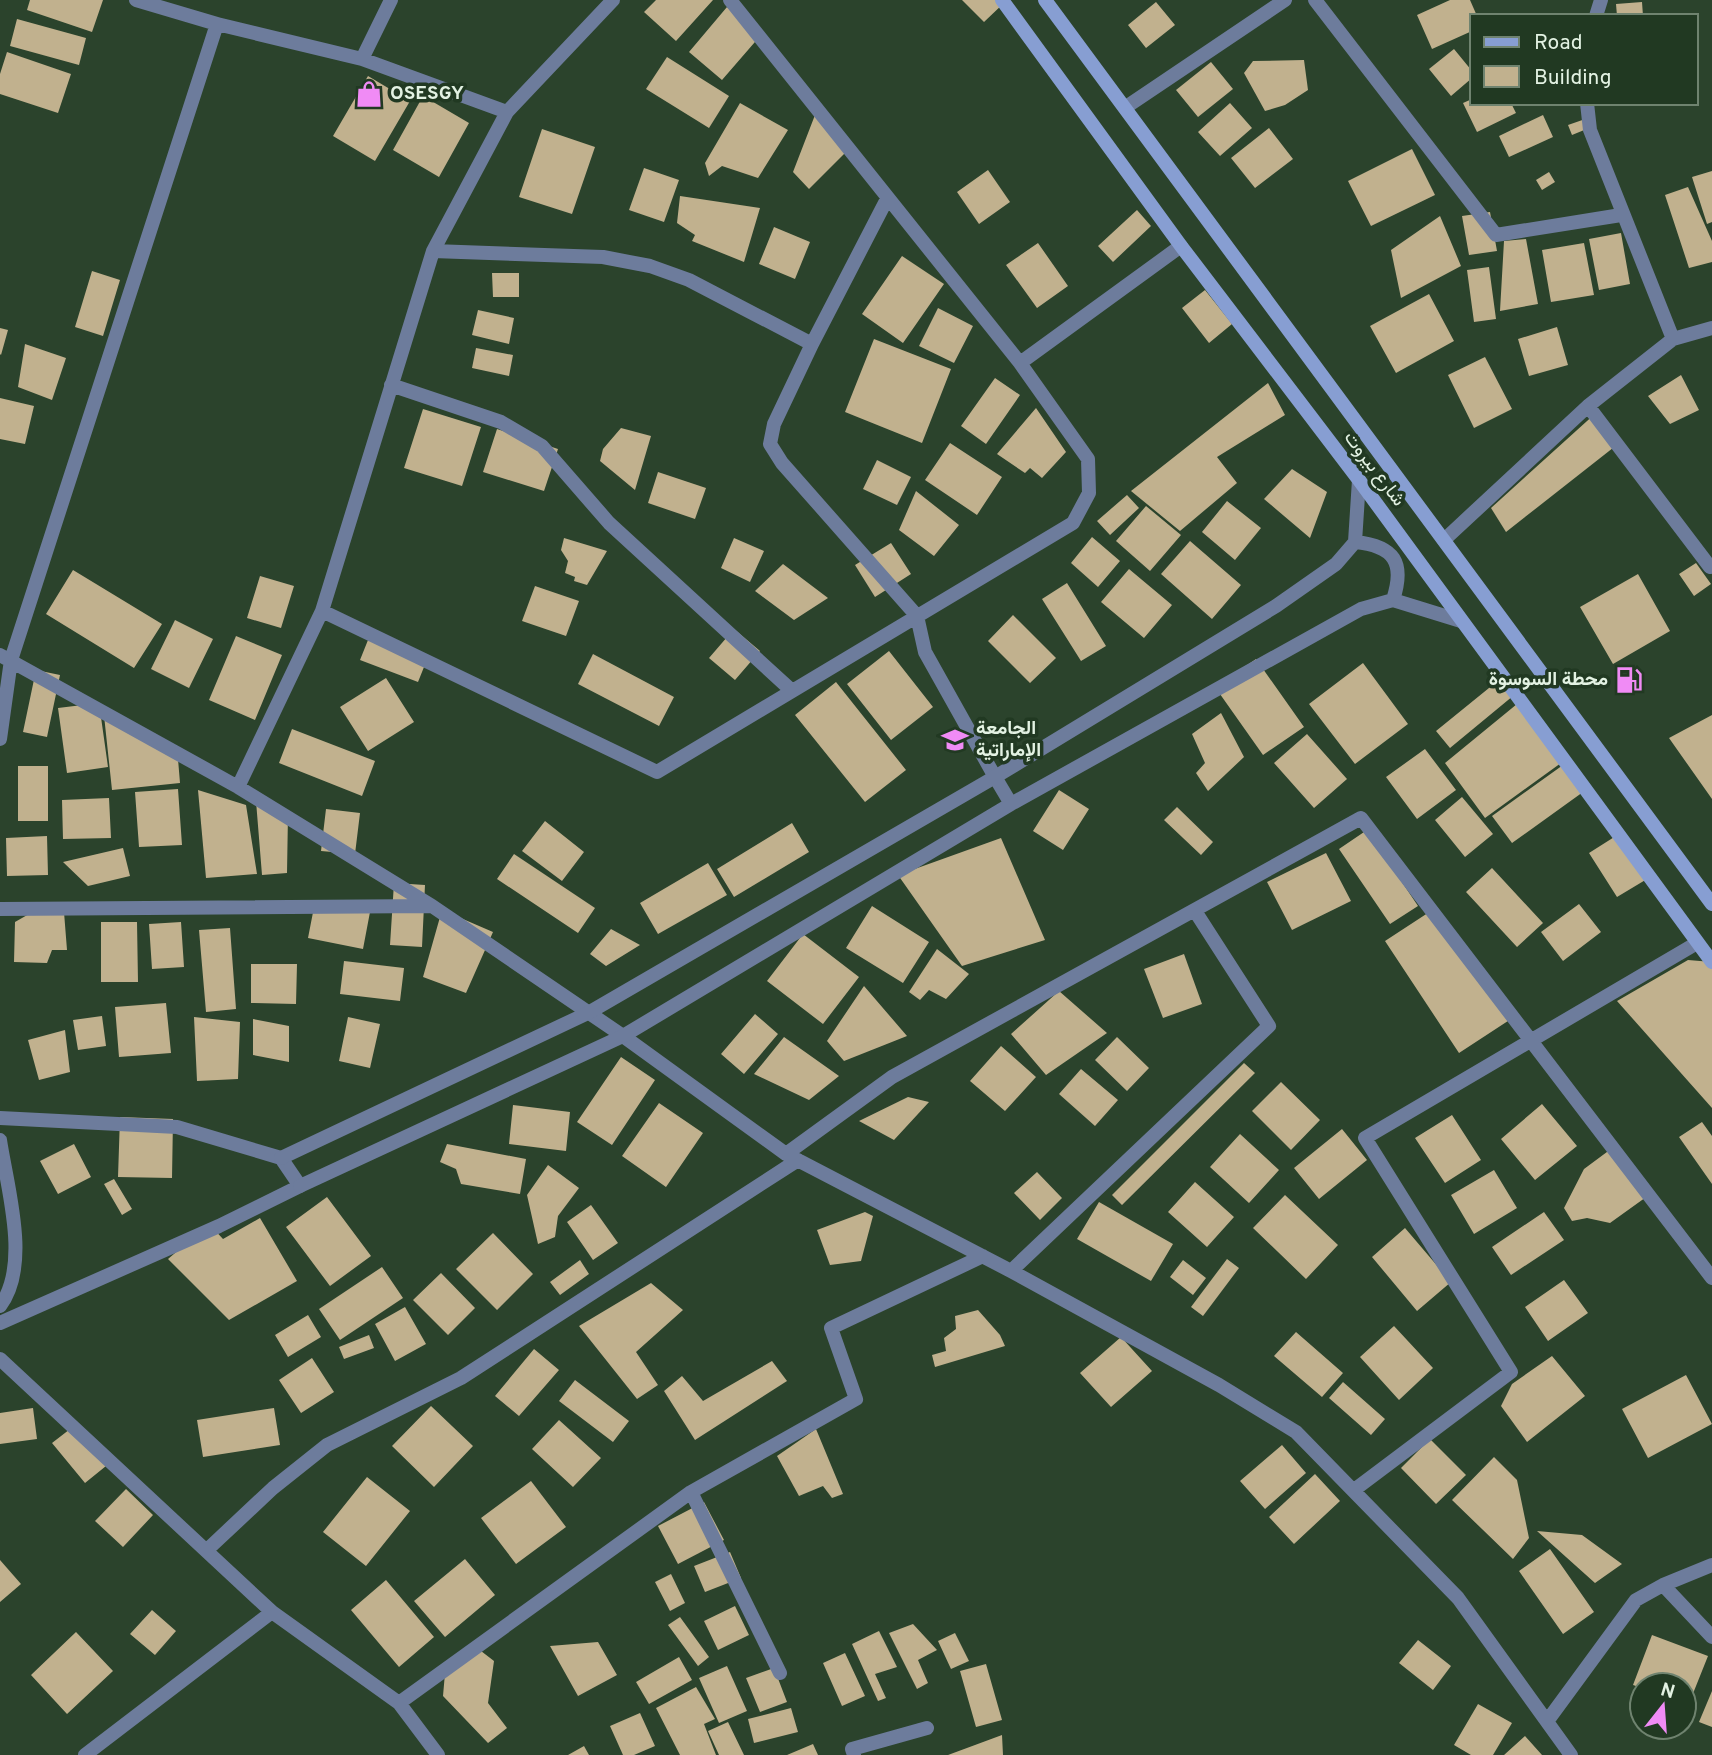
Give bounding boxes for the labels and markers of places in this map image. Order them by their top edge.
shop icon: OSESGY [354,79,384,109]
place label: OSESGY [390,82,464,106]
fuel station icon: محطة السوسوة [1614,665,1644,695]
place label: محطة السوسوة [1489,668,1608,692]
place label: الجامعة الإماراتية [976,717,1041,763]
school or university icon: الجامعة الإماراتية [940,725,970,755]

